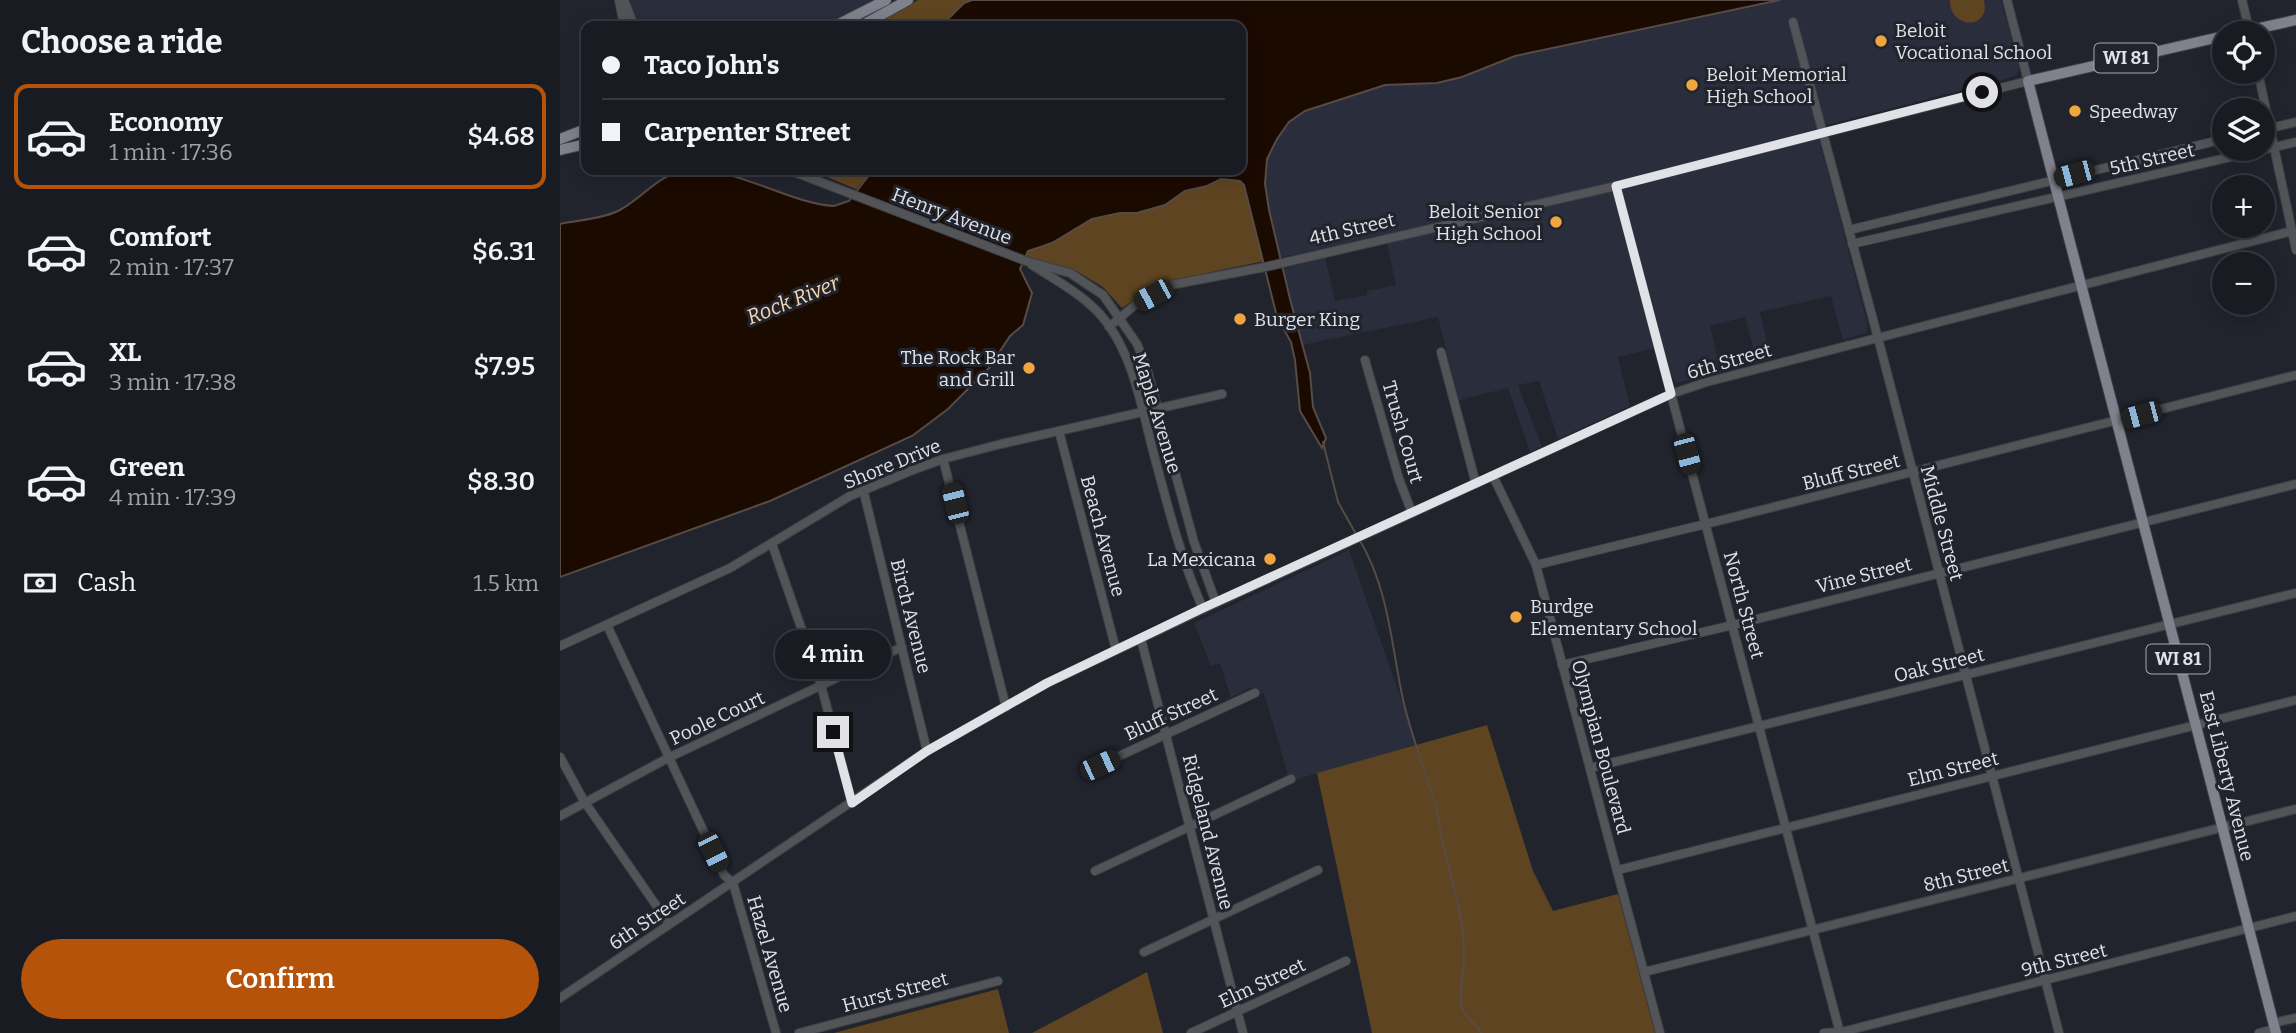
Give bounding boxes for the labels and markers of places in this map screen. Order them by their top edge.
place label: Beloit Vocational School [1895,19,2052,64]
marker: Beloit Vocational School [1873,33,1889,49]
place label: Beloit Memorial High School [1706,63,1847,108]
marker: Beloit Memorial High School [1684,77,1700,93]
place label: Speedway [2089,100,2178,123]
marker: Speedway [2067,103,2083,119]
place label: Beloit Senior High School [1428,200,1543,245]
marker: Beloit Senior High School [1548,214,1564,230]
place label: Burger King [1254,308,1361,331]
marker: Burger King [1232,311,1248,327]
place label: The Rock Bar and Grill [901,346,1016,391]
marker: The Rock Bar and Grill [1021,360,1037,376]
place label: La Mexicana [1147,548,1257,571]
marker: La Mexicana [1262,551,1278,567]
place label: Burdge Elementary School [1530,595,1697,640]
marker: Burdge Elementary School [1508,609,1524,625]

